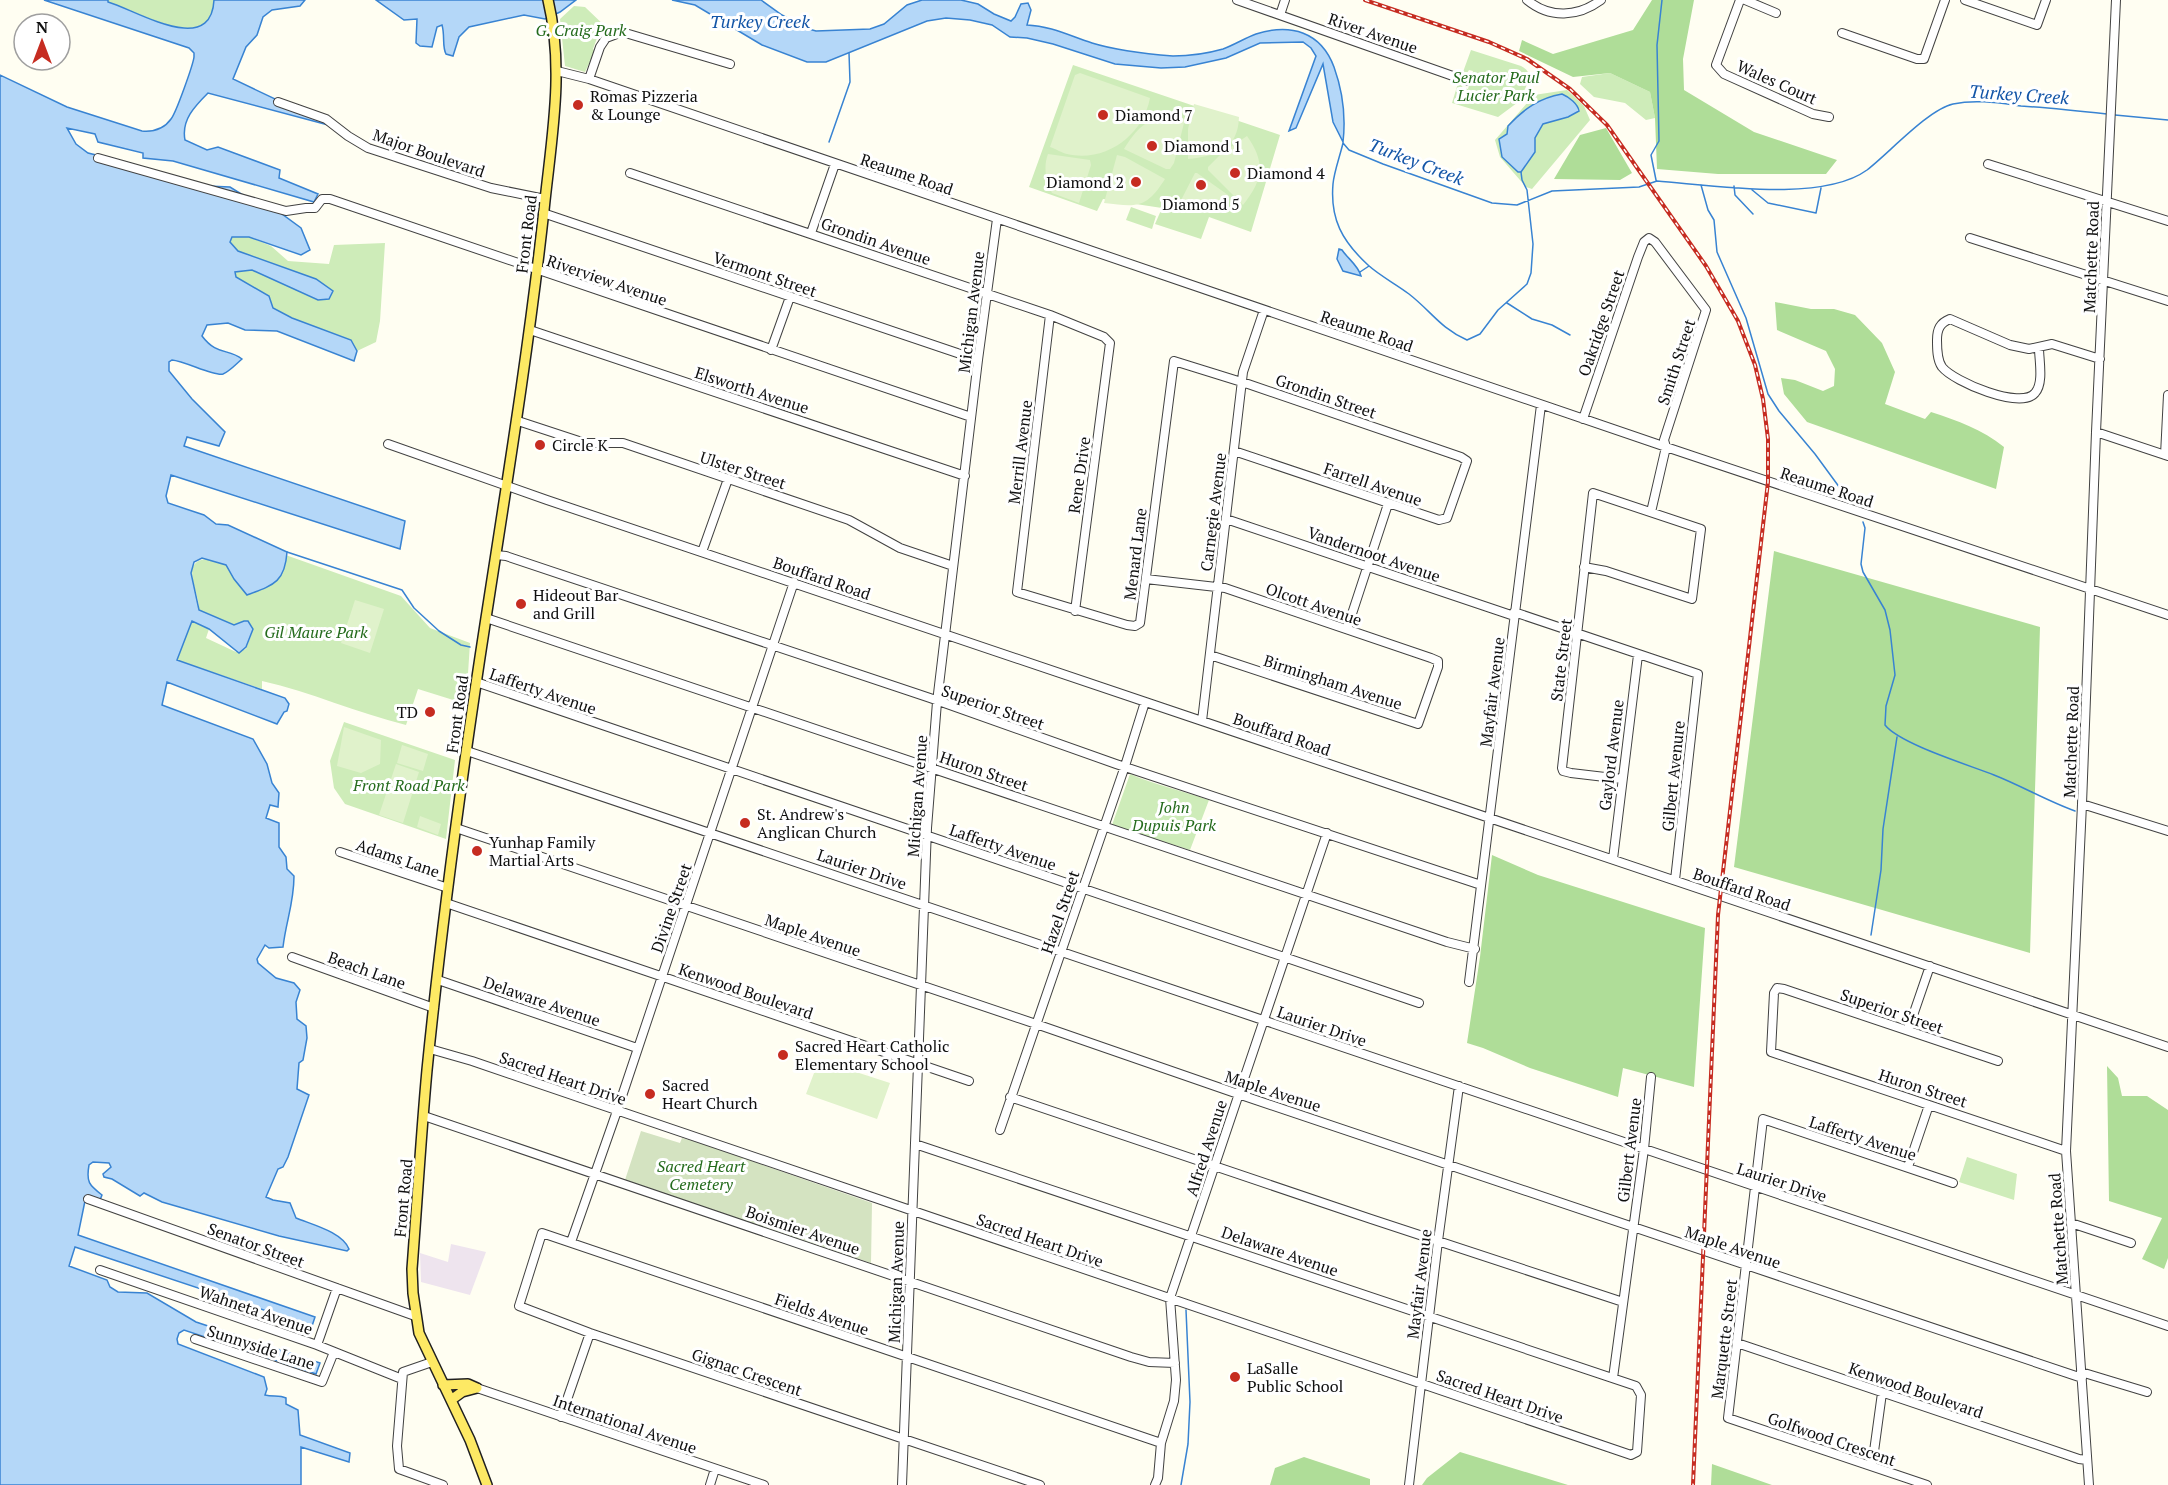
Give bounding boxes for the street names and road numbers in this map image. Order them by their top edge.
street label: River Avenue [1325,7,1421,59]
street label: Wales Court [1733,55,1821,110]
street label: Major Boulevard [370,124,488,183]
street label: Reaume Road [858,148,956,200]
street label: Front Road [510,193,542,274]
street label: Matchette Road [2078,200,2104,313]
street label: Grondin Avenue [818,212,934,270]
street label: Vermont Street [710,246,820,302]
street label: Riverview Avenue [544,249,670,311]
street label: Michigan Avenue [953,250,989,374]
street label: Oakridge Street [1573,267,1629,379]
street label: Reaume Road [1318,305,1416,357]
street label: Smith Street [1652,316,1700,408]
street label: Elsworth Avenue [692,361,812,419]
street label: Grondin Street [1273,368,1379,424]
street label: Merrill Avenue [1003,399,1037,505]
street label: Rene Drive [1063,435,1095,515]
street label: Ulster Street [697,446,789,494]
street label: Carnegie Avenue [1195,451,1231,573]
street label: Farrell Avenue [1321,457,1425,511]
street label: Reaume Road [1778,462,1876,512]
street label: Menard Lane [1118,507,1152,601]
street label: Vandernoot Avenue [1305,521,1443,587]
street label: Bouffard Road [770,551,874,605]
street label: Olcott Avenue [1263,577,1365,631]
street label: State Street [1545,617,1577,703]
street label: Mayfair Avenue [1474,636,1510,748]
street label: Birmingham Avenue [1261,649,1405,715]
street label: Lafferty Avenue [487,662,599,720]
street label: Front Road [441,673,473,755]
street label: Superior Street [939,679,1047,735]
street label: Matchette Road [2058,685,2084,798]
street label: Gaylord Avenue [1593,698,1629,812]
street label: Bouffard Road [1230,707,1334,761]
street label: Gilbert Avenure [1656,719,1690,833]
street label: Michigan Avenue [902,734,932,858]
street label: Huron Street [937,746,1031,796]
street label: Lafferty Avenue [947,818,1059,876]
street label: Adams Lane [353,833,443,883]
street label: Laurier Drive [814,843,910,895]
street label: Divine Street [645,860,697,956]
street label: Bouffard Road [1690,862,1794,916]
street label: Hazel Street [1035,867,1085,957]
street label: Maple Avenue [762,908,864,962]
street label: Beach Lane [325,946,409,994]
street label: Kenwood Boulevard [676,958,816,1024]
street label: Delaware Avenue [481,971,603,1031]
street label: Superior Street [1838,983,1946,1039]
street label: Laurier Drive [1274,1000,1370,1052]
street label: Sacred Heart Drive [497,1046,629,1110]
street label: Huron Street [1876,1063,1970,1113]
street label: Maple Avenue [1222,1065,1324,1117]
street label: Gilbert Avenue [1612,1096,1646,1204]
street label: Alfred Avenue [1180,1097,1232,1199]
street label: Lafferty Avenue [1806,1110,1920,1166]
street label: Laurier Drive [1734,1157,1830,1207]
street label: Front Road [389,1158,417,1238]
street label: Matchette Road [2043,1172,2073,1286]
street label: Boismier Avenue [743,1200,863,1260]
street label: Sacred Heart Drive [974,1208,1106,1272]
street label: Senator Street [204,1217,308,1273]
street label: Michigan Avenue [883,1220,909,1344]
street label: Maple Avenue [1682,1220,1784,1274]
street label: Delaware Avenue [1219,1221,1341,1281]
street label: Mayfair Avenue [1401,1228,1437,1340]
street label: Marquette Street [1706,1278,1742,1400]
street label: Wahneta Avenue [196,1280,316,1340]
street label: Fields Avenue [772,1288,872,1340]
street label: Sunnyside Lane [204,1319,318,1375]
street label: Gignac Crescent [689,1343,805,1401]
street label: Kenwood Boulevard [1846,1357,1986,1423]
street label: Sacred Heart Drive [1434,1364,1566,1428]
street label: International Avenue [550,1389,700,1459]
street label: Golfwood Crescent [1765,1407,1899,1471]

